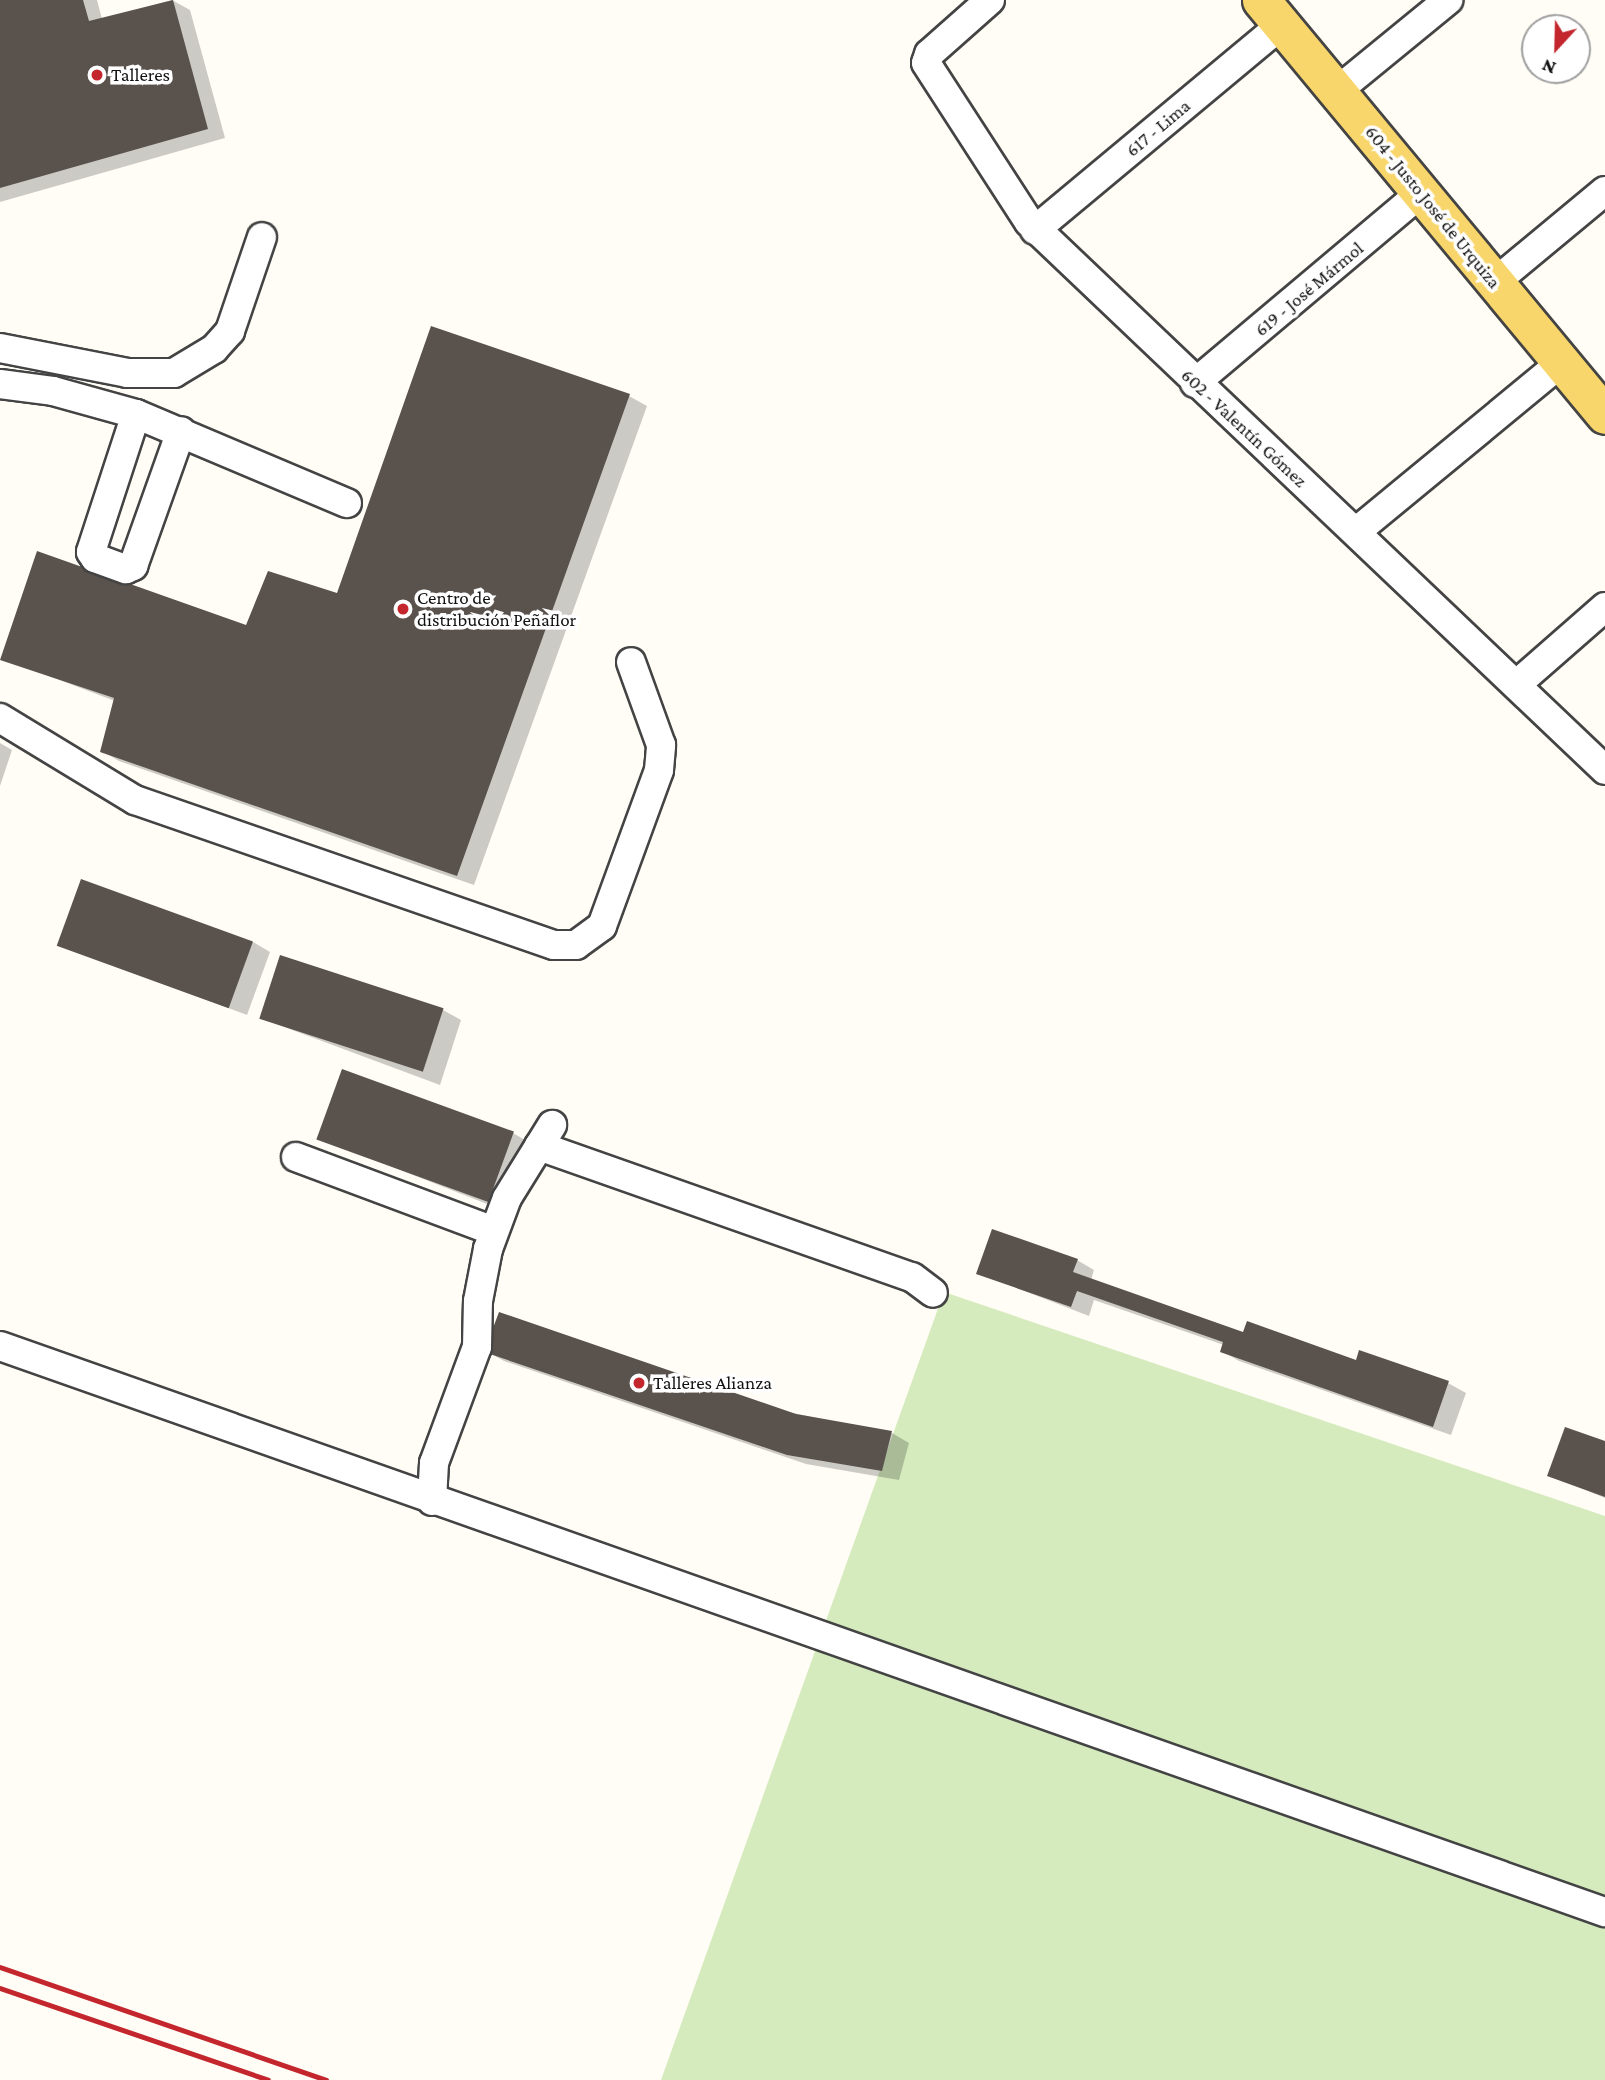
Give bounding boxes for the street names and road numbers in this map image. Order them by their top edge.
street label: 617 - Lima [1121,94,1195,162]
street label: 604 - Justo José de Urquiza [1360,121,1506,293]
street label: 619 - José Mármol [1250,237,1368,341]
street label: 602 - Valentín Gómez [1176,364,1312,492]

